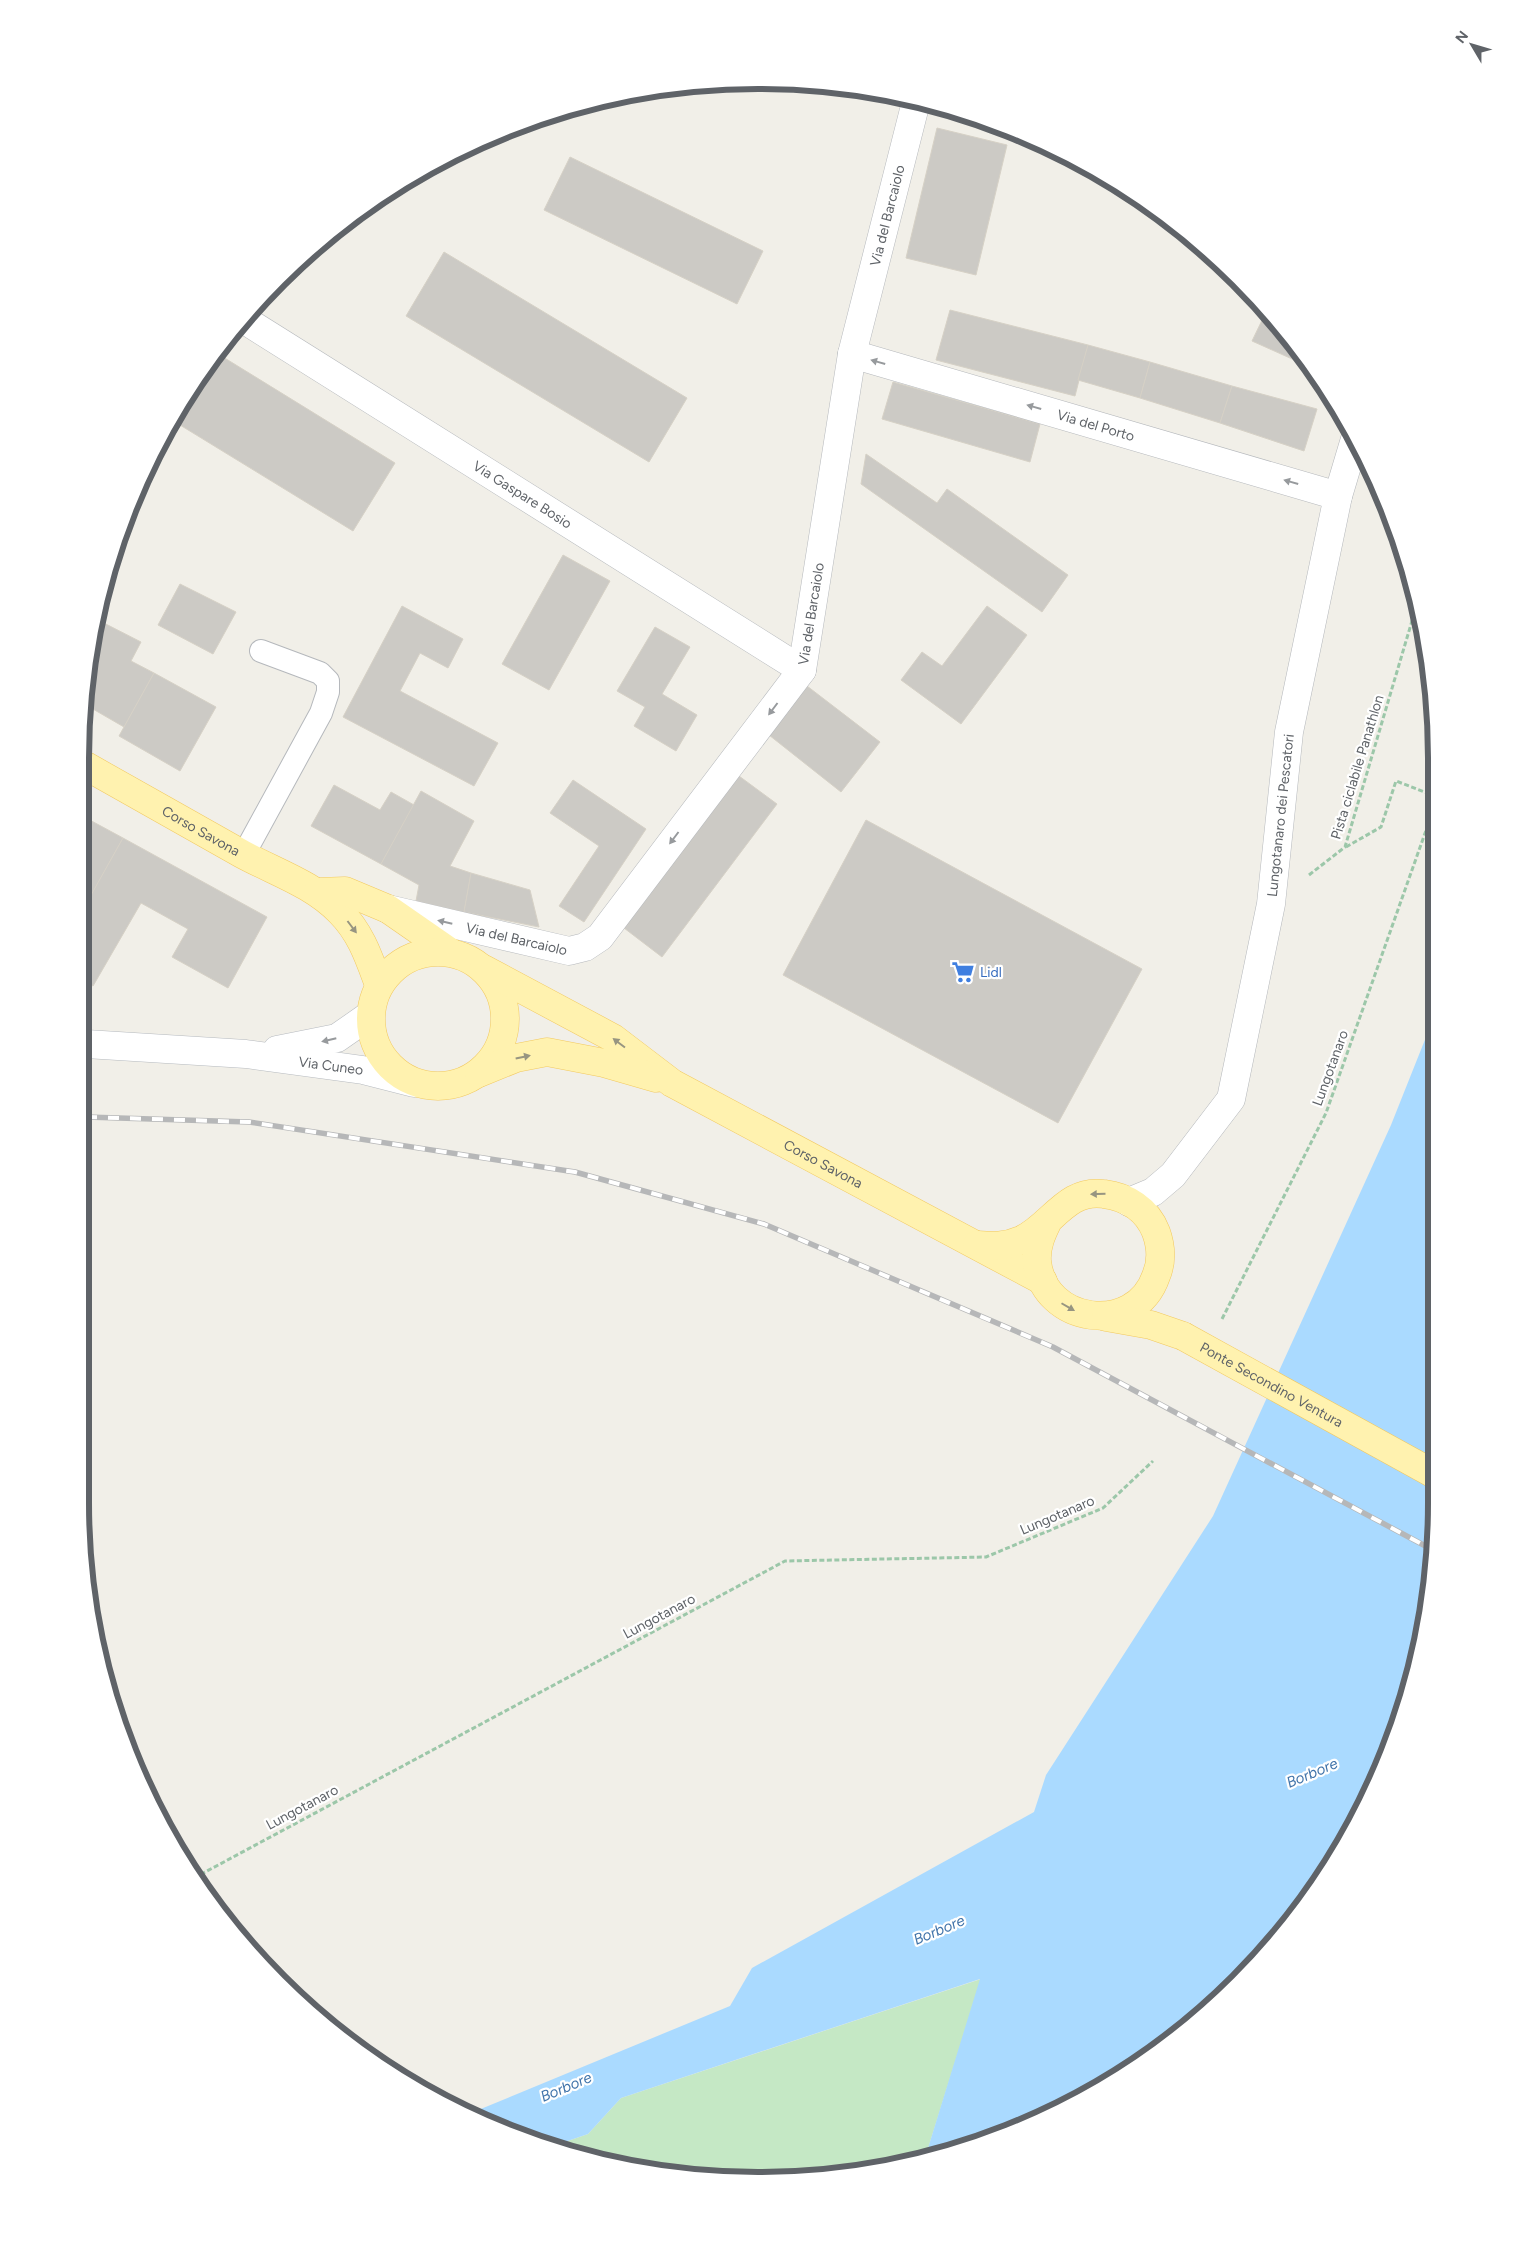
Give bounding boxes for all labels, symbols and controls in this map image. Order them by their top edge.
north arrow [1447,20,1497,70]
text: N [1452,28,1472,47]
street label: Via del Barcaiolo [867,163,909,268]
one-way arrow [871,357,886,365]
one-way arrow [1027,403,1042,411]
street label: Via del Porto [1055,406,1137,445]
street label: Via Gaspare Bosio [470,457,575,532]
one-way arrow [1283,478,1298,486]
street label: Via del Barcaiolo [795,561,828,666]
street label: Pista ciclabile Panathlon [1327,693,1388,841]
one-way arrow [767,702,778,715]
street label: Lungotanaro dei Pescatori [1264,733,1298,898]
street label: Corso Savona [159,803,243,860]
one-way arrow [669,831,680,844]
one-way arrow [438,918,453,926]
street label: Via del Barcaiolo [464,919,569,959]
one-way arrow [347,920,358,933]
supermarket icon: Lidl [950,959,976,985]
place label: Lidl [980,964,1002,981]
street label: Lungotanaro [1309,1028,1352,1108]
one-way arrow [322,1036,337,1044]
one-way arrow [612,1038,626,1048]
street label: Via Cuneo [297,1053,364,1079]
one-way arrow [516,1053,531,1061]
street label: Corso Savona [781,1136,865,1192]
one-way arrow [1089,1191,1105,1199]
one-way arrow [1061,1303,1076,1311]
street label: Ponte Secondino Ventura [1197,1339,1346,1431]
street label: Lungotanaro [1017,1492,1097,1539]
street label: Lungotanaro [620,1590,698,1643]
water label: Borbore [1284,1754,1340,1792]
street label: Lungotanaro [263,1781,341,1834]
water label: Borbore [911,1911,967,1949]
water label: Borbore [538,2068,594,2106]

